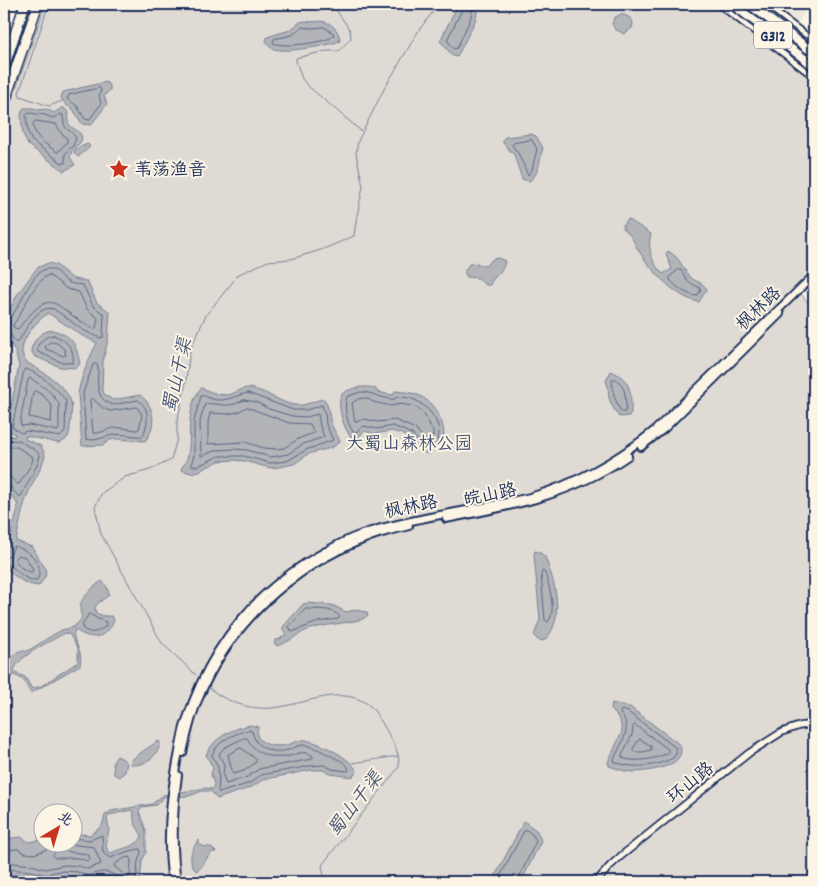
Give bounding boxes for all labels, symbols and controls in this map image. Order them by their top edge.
road number: G312 [754,22,792,48]
place icon: 苇荡渔音 [108,158,130,180]
place label: 苇荡渔音 [134,159,206,184]
street label: 枫林路 [732,282,788,338]
water label: 蜀山干渠 [158,334,202,416]
park label: 大蜀山森林公园 [346,433,472,458]
street label: 皖山路 [462,479,520,514]
street label: 枫林路 [383,491,441,526]
street label: 环山路 [663,757,720,811]
water label: 蜀山干渠 [323,765,392,843]
north arrow [32,804,82,854]
text: 北 [53,807,76,832]

